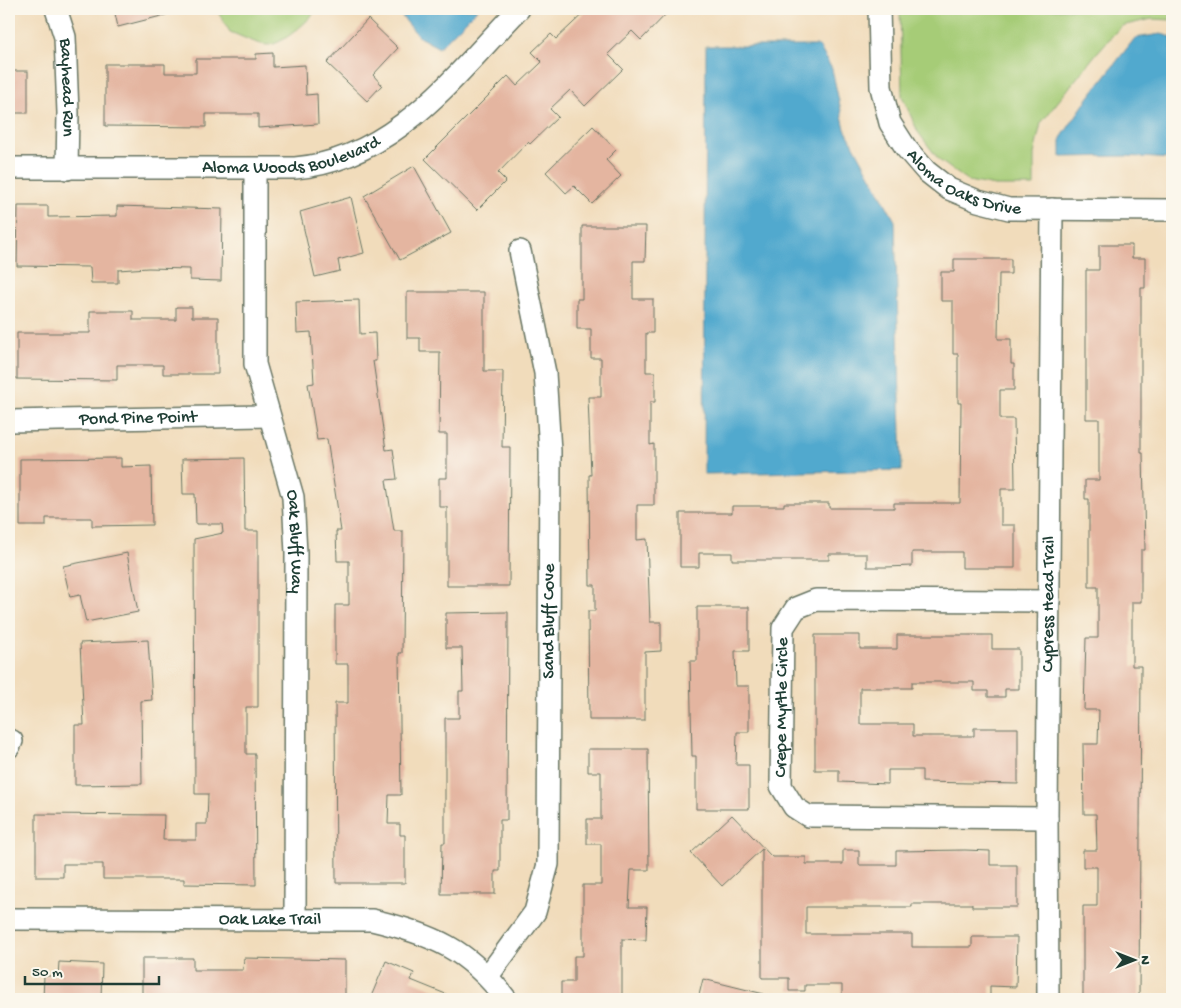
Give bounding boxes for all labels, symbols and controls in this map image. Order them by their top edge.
street label: Bayhead Run [55,37,79,137]
street label: Aloma Woods Boulevard [202,131,385,179]
street label: Aloma Oaks Drive [901,145,1022,220]
street label: Pond Pine Point [78,407,199,430]
street label: Oak Bluff Way [281,487,307,594]
street label: Cypress Head Trail [1038,536,1060,672]
street label: Sand Bluff Cove [538,563,560,679]
street label: Crepe Myrtle Circle [771,637,793,777]
street label: Oak Lake Trail [219,909,321,930]
north arrow [1108,936,1158,986]
scale bar [25,953,159,985]
text: N [1136,955,1153,965]
text: 50 m [32,964,63,982]

